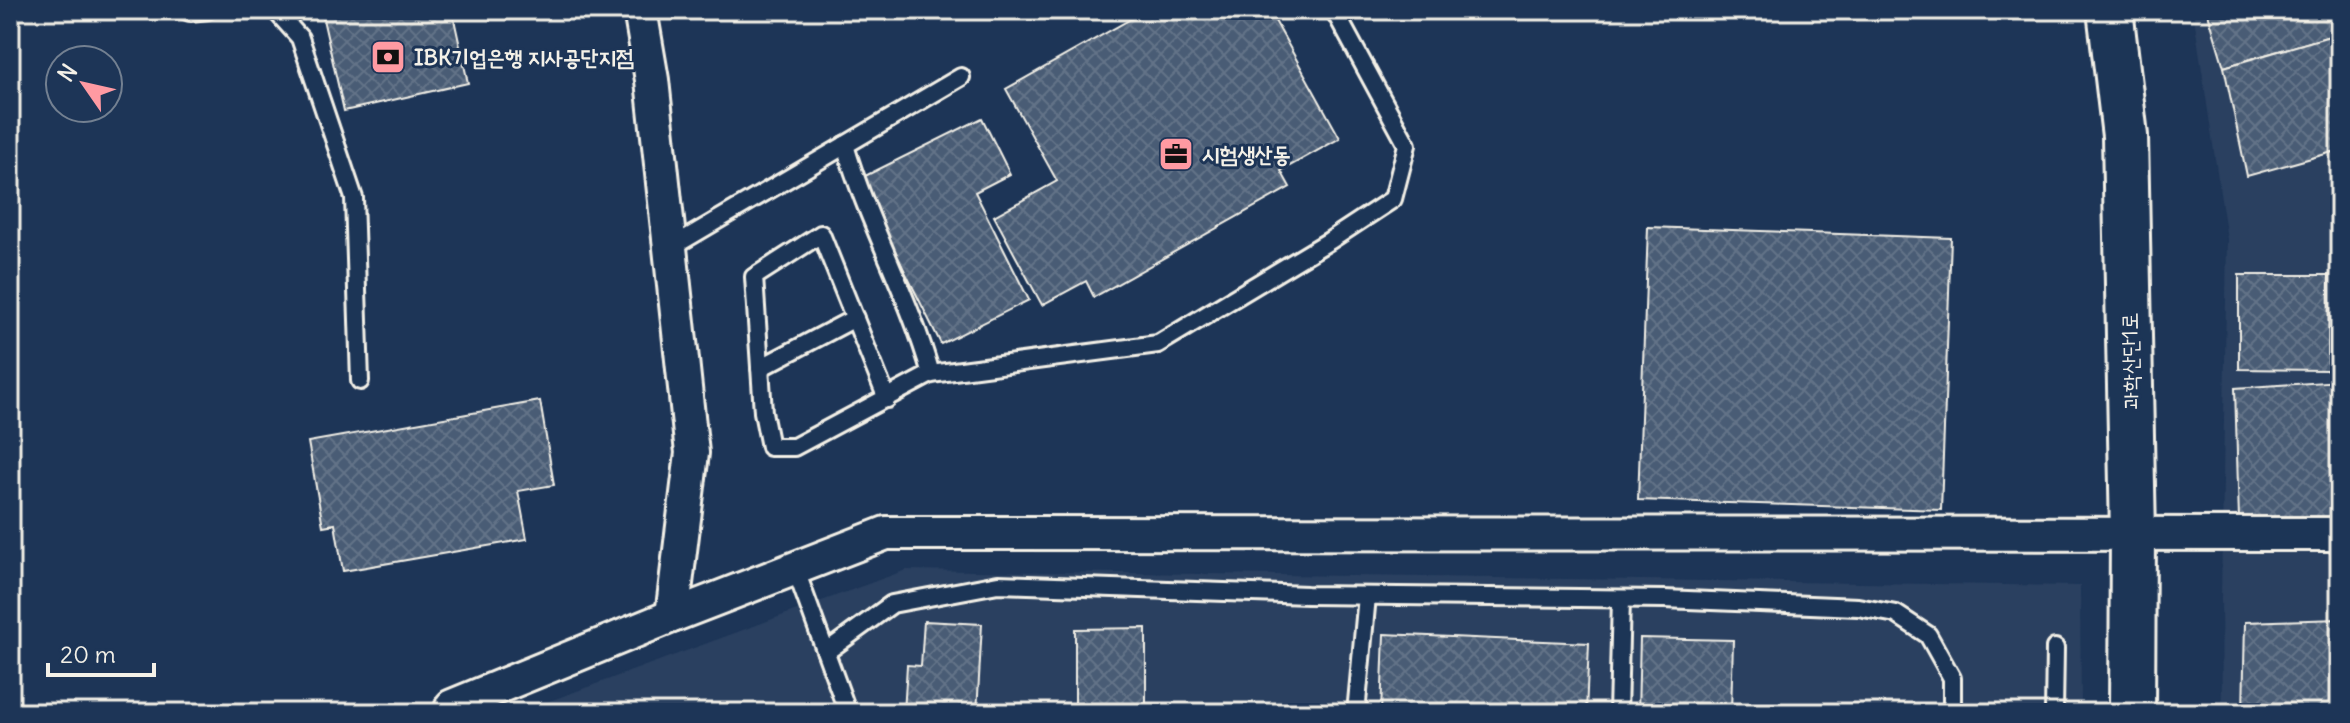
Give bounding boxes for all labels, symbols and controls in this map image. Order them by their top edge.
bank icon: IBK기업은행 지사공단지점 [369,38,407,76]
place label: IBK기업은행 지사공단지점 [414,43,634,71]
north arrow [44,44,124,124]
text: N [52,59,83,87]
office icon: 시험생산동 [1157,135,1195,173]
place label: 시험생산동 [1202,140,1291,168]
street label: 과학산단1로 [2115,312,2145,410]
scale bar [48,627,154,677]
text: 20 m [60,639,116,669]

